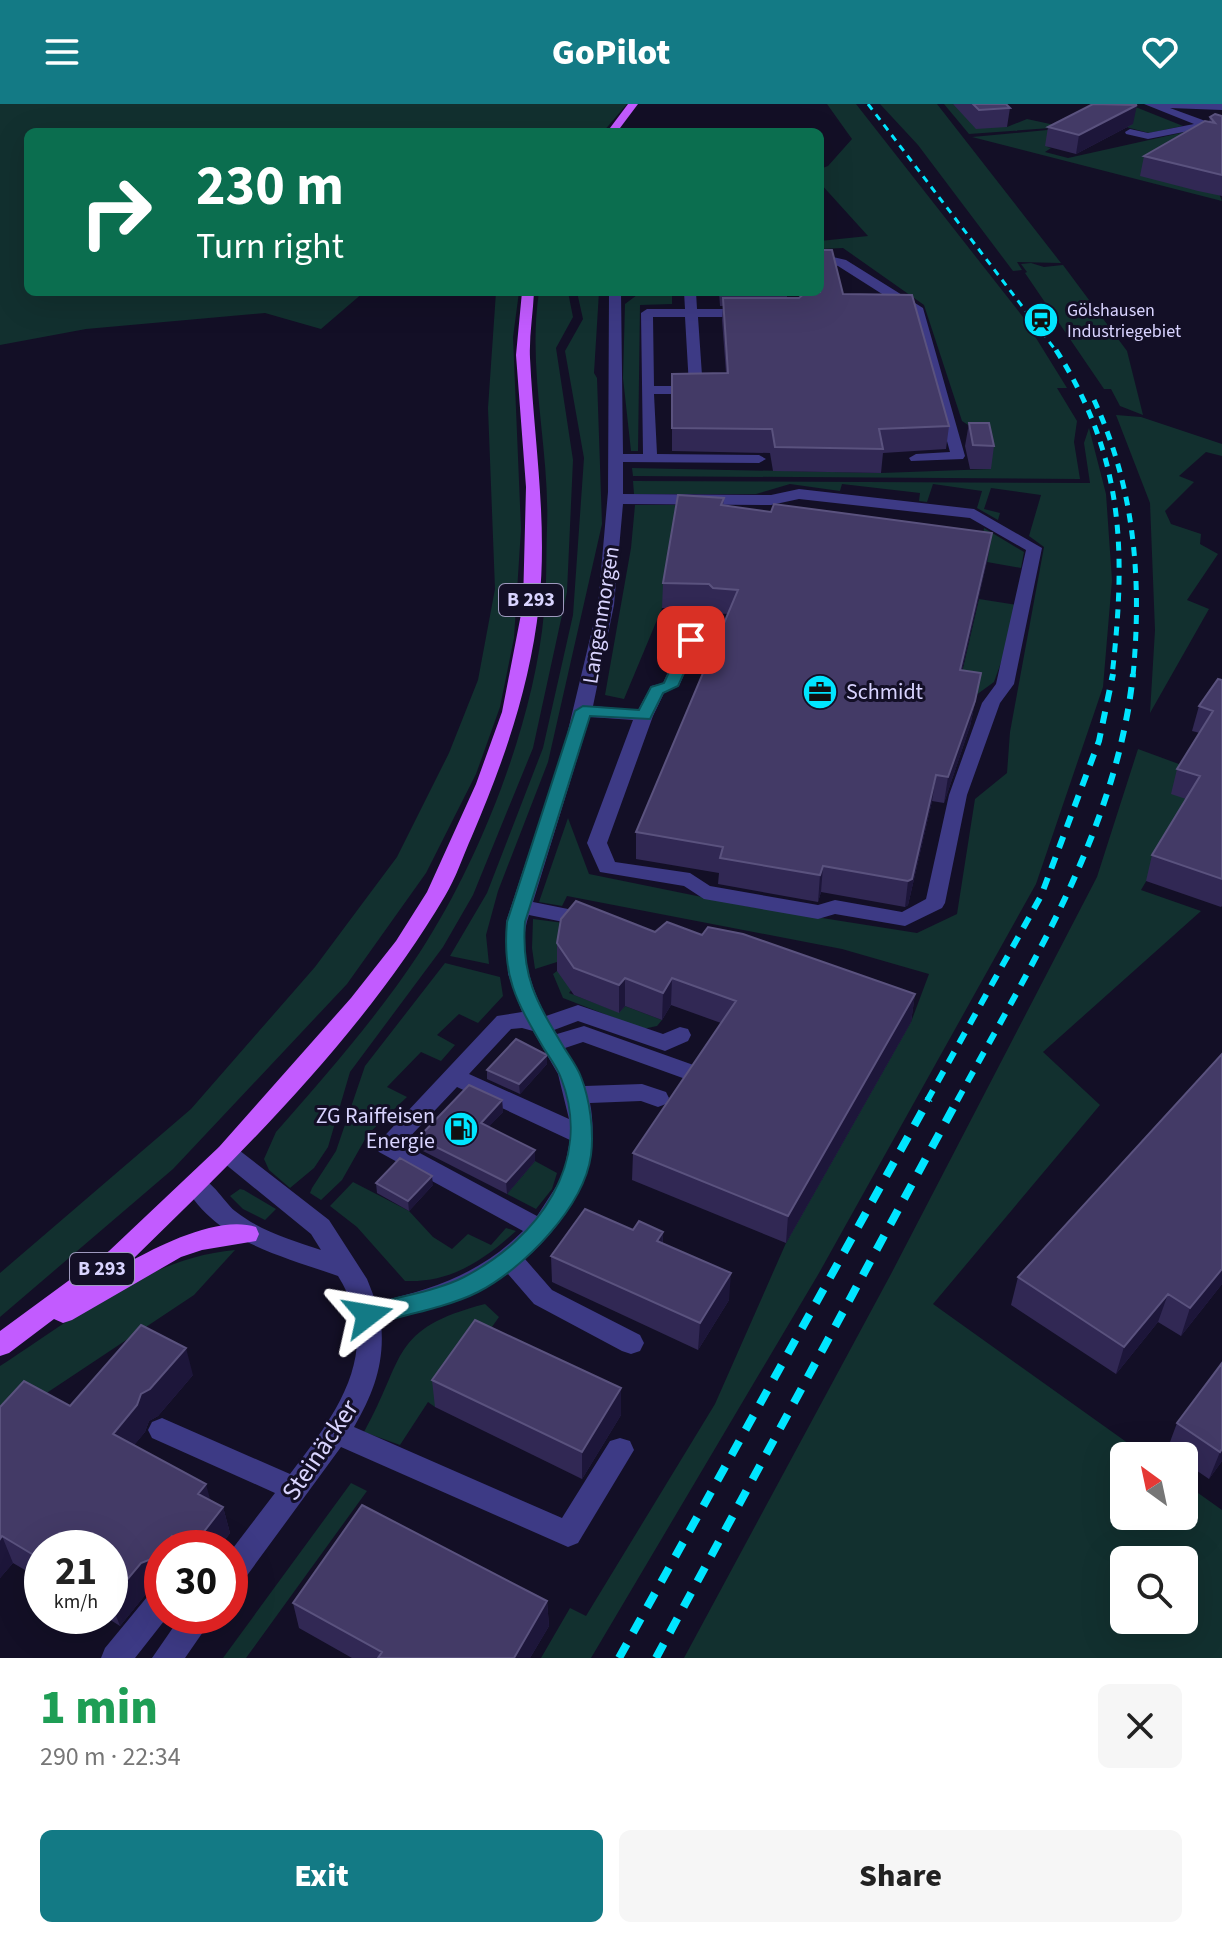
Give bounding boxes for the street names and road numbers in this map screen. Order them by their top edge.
street label: Langenmorgen [574,544,628,686]
road number: B 293 [499,584,563,616]
road number: B 293 [70,1253,134,1285]
street label: Steinäcker [273,1391,368,1508]

